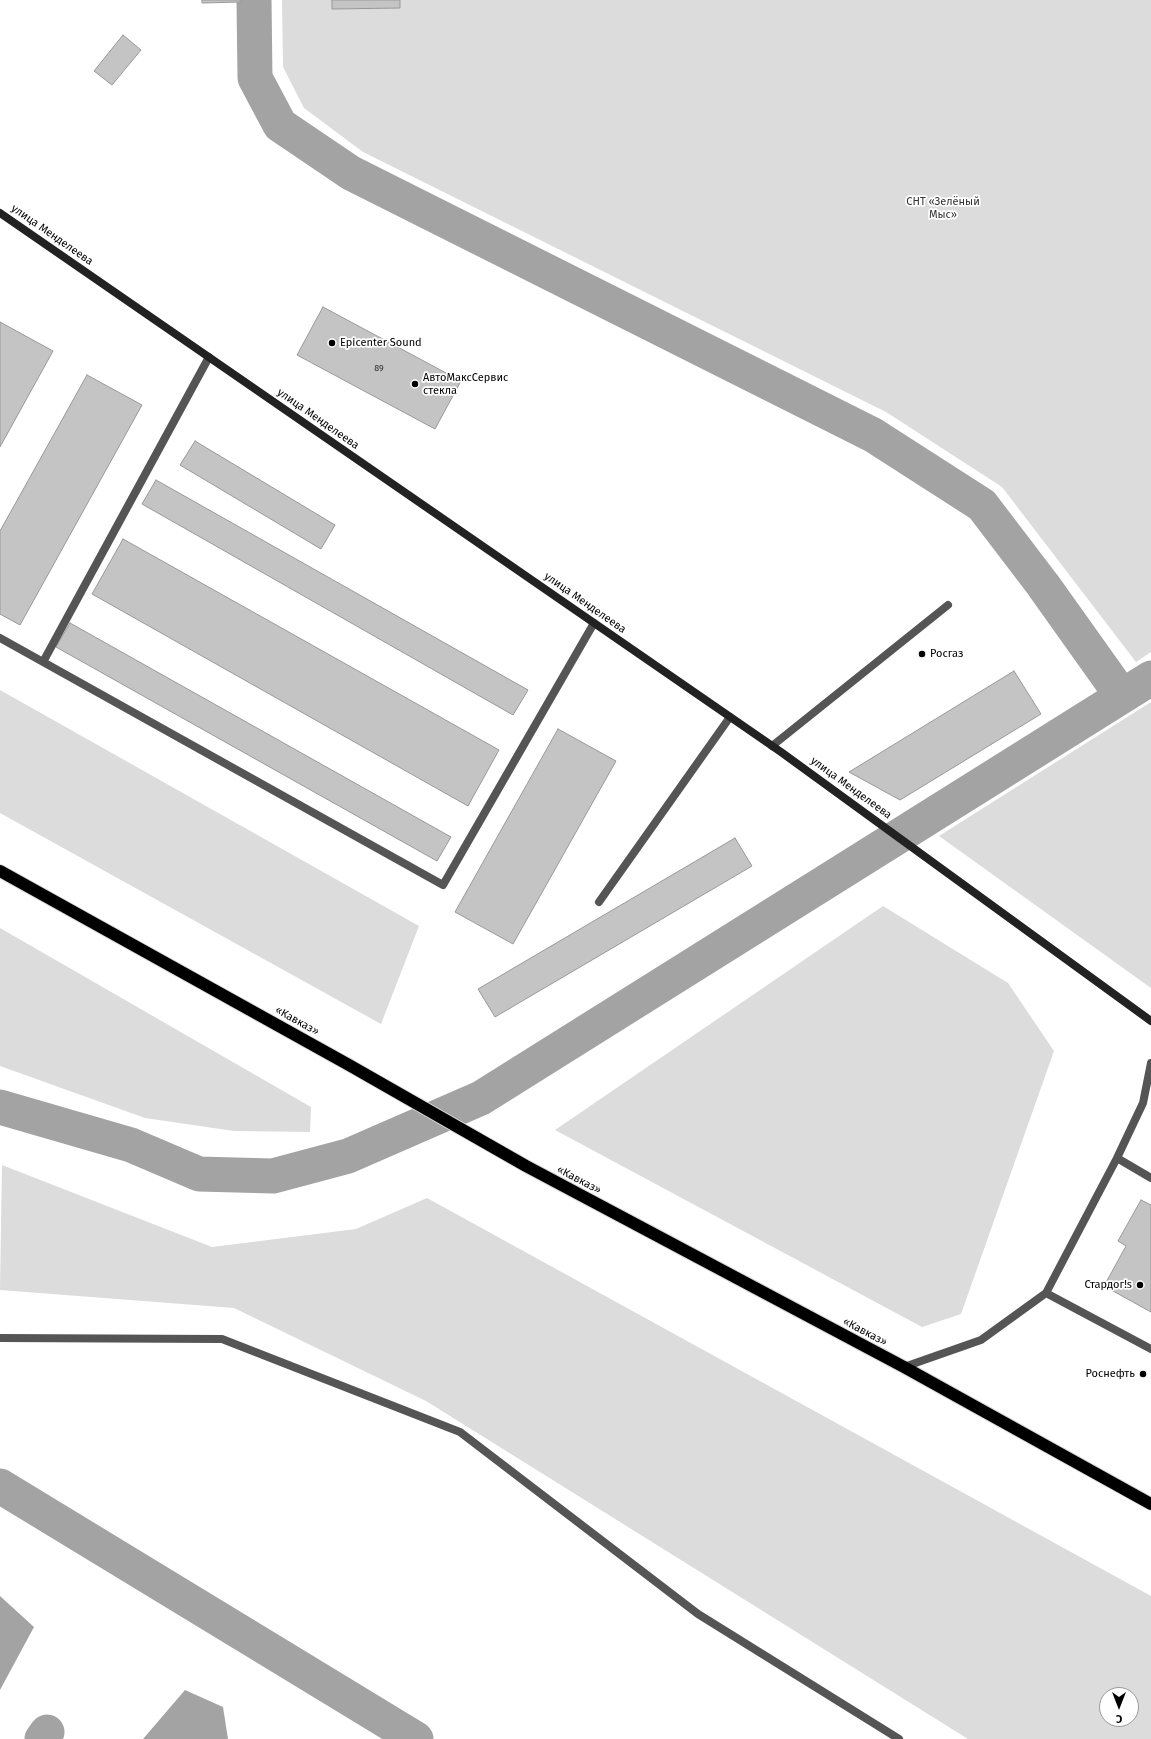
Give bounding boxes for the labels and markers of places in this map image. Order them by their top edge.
place label: Epicenter Sound [340,336,422,350]
marker: Epicenter Sound [327,338,337,348]
place label: АвтоМаксСервис стекла [423,371,508,397]
marker: АвтоМаксСервис стекла [410,379,420,389]
place label: Росгаз [930,647,964,661]
marker: Росгаз [917,649,927,659]
place label: Стардог!s [1084,1278,1132,1292]
marker: Стардог!s [1135,1280,1145,1290]
place label: Роснефть [1085,1367,1135,1381]
marker: Роснефть [1138,1369,1148,1379]

